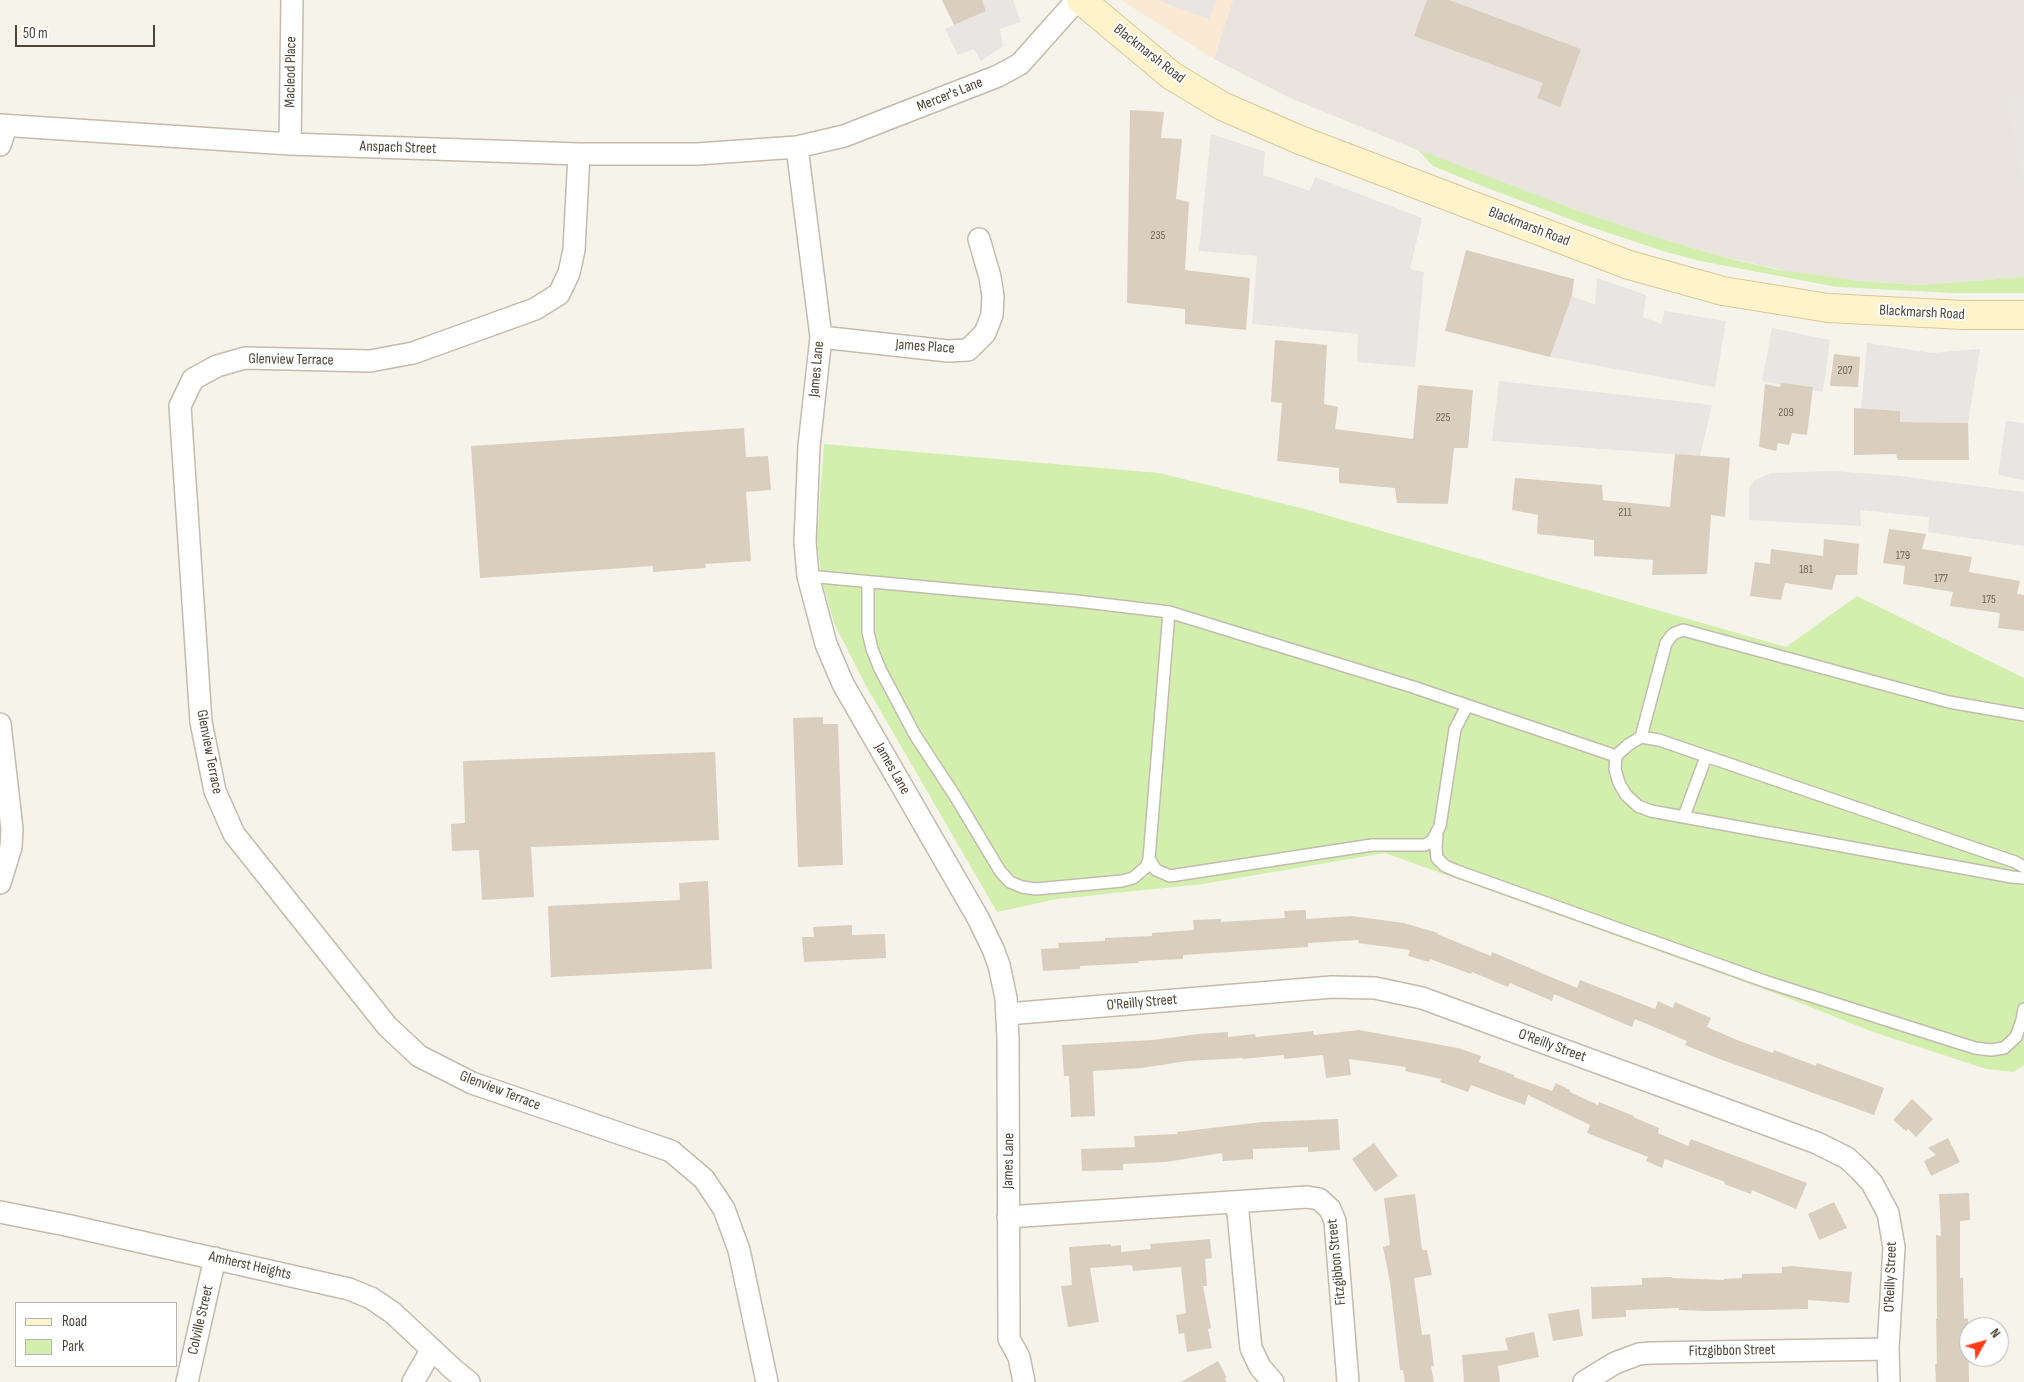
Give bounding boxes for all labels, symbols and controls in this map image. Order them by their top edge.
scale bar [18,15,158,47]
street label: Blackmarsh Road [1110,21,1188,87]
text: 50 m [23,24,48,43]
street label: Macleod Place [281,36,301,108]
street label: Mercer's Lane [915,74,985,116]
street label: Anspach Street [359,138,437,158]
street label: Blackmarsh Road [1486,203,1572,251]
house number: 235 [1151,229,1165,243]
street label: Blackmarsh Road [1879,302,1965,324]
street label: James Place [895,336,955,358]
street label: James Lane [806,340,828,398]
street label: Glenview Terrace [248,350,334,370]
house number: 207 [1837,364,1853,378]
house number: 209 [1778,406,1794,420]
house number: 225 [1436,411,1450,425]
house number: 211 [1618,506,1632,520]
house number: 179 [1896,549,1910,563]
house number: 181 [1799,563,1813,577]
house number: 177 [1934,572,1948,586]
house number: 175 [1982,593,1996,607]
street label: Glenview Terrace [192,708,226,796]
street label: James Lane [870,740,914,798]
street label: O'Reilly Street [1106,991,1178,1015]
street label: O'Reilly Street [1516,1025,1588,1067]
street label: Glenview Terrace [457,1067,543,1115]
street label: James Lane [1000,1133,1018,1189]
street label: Fitzgibbon Street [1324,1218,1350,1306]
street label: O'Reilly Street [1881,1241,1901,1313]
street label: Amherst Heights [207,1248,293,1284]
street label: Colville Street [184,1284,218,1356]
legend [15,1302,178,1367]
text: Road [62,1312,87,1331]
north arrow [1959,1317,2009,1367]
text: N [1986,1325,2004,1341]
text: Park [62,1337,84,1356]
street label: Fitzgibbon Street [1689,1341,1775,1361]

